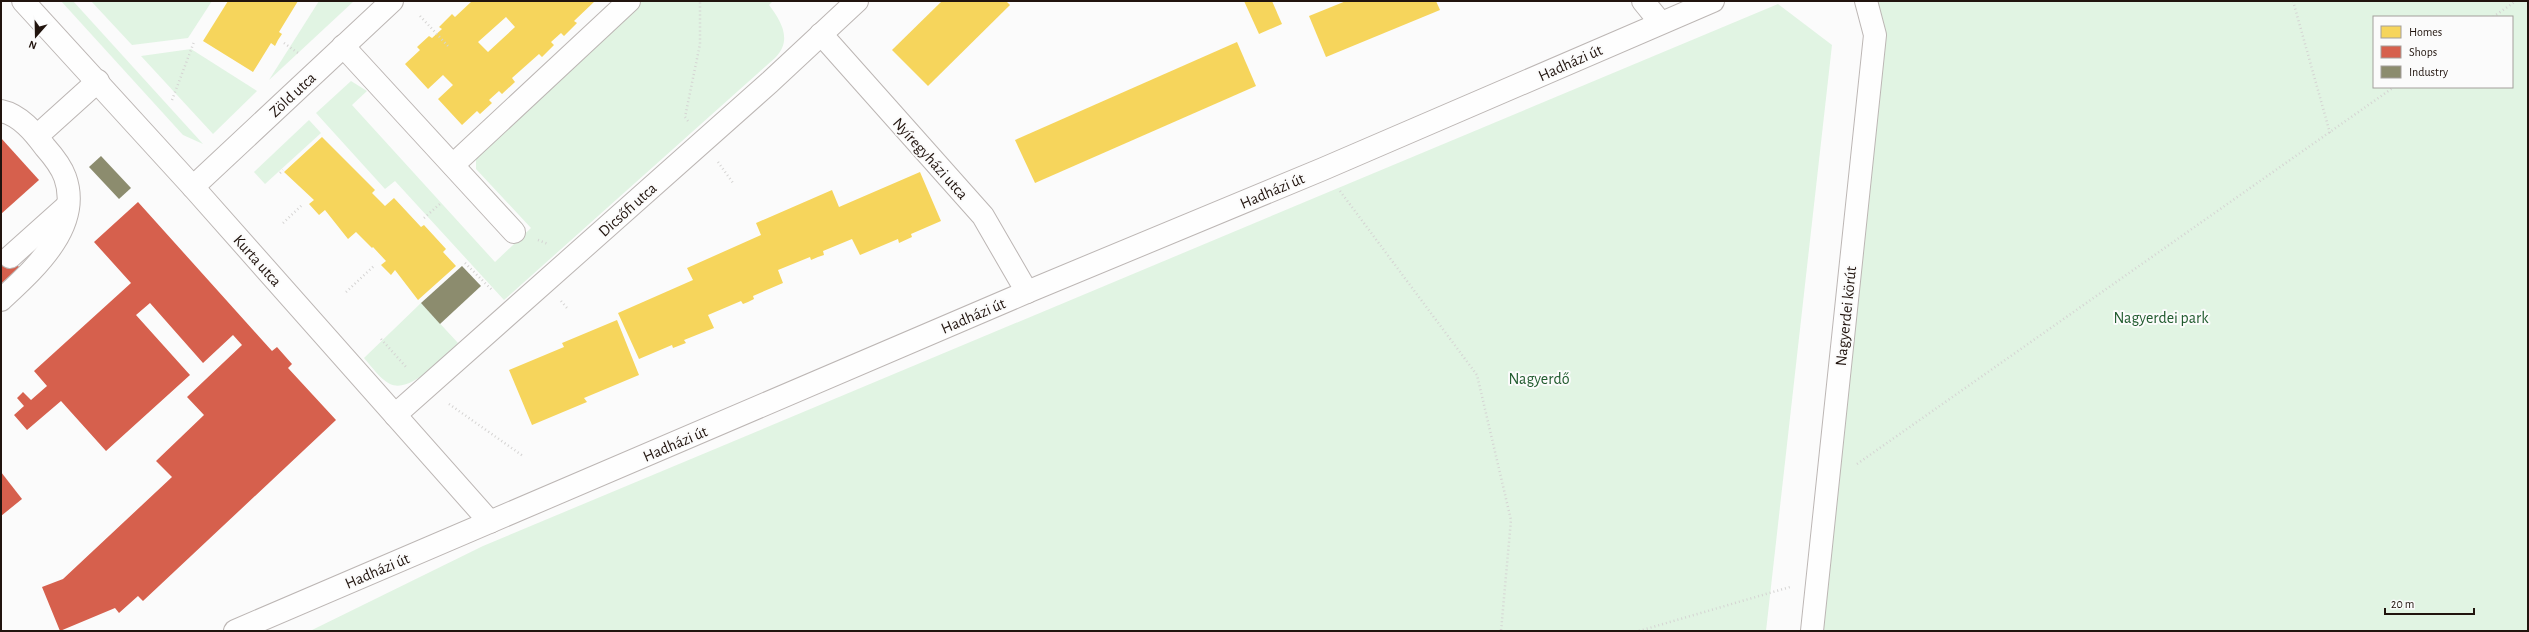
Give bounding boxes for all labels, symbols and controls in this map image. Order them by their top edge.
north arrow [16,16,56,56]
legend [2373,16,2513,88]
text: Homes [2409,26,2442,38]
text: N [27,38,38,51]
street label: Hadházi út [1536,42,1605,84]
text: Shops [2409,46,2437,58]
text: Industry [2409,66,2448,79]
street label: Zöld utca [266,69,319,120]
street label: Nyíregyházi utca [889,115,971,203]
street label: Hadházi út [1238,170,1307,212]
street label: Dicsőfi utca [596,180,660,240]
street label: Kurta utca [230,232,284,290]
street label: Nagyerdei körút [1833,265,1860,367]
street label: Hadházi út [939,295,1008,337]
park label: Nagyerdei park [2114,310,2209,327]
park label: Nagyerdő [1508,371,1570,388]
street label: Hadházi út [641,423,710,465]
street label: Hadházi út [343,550,412,592]
scale bar [2385,590,2474,616]
text: 20 m [2391,598,2414,610]

